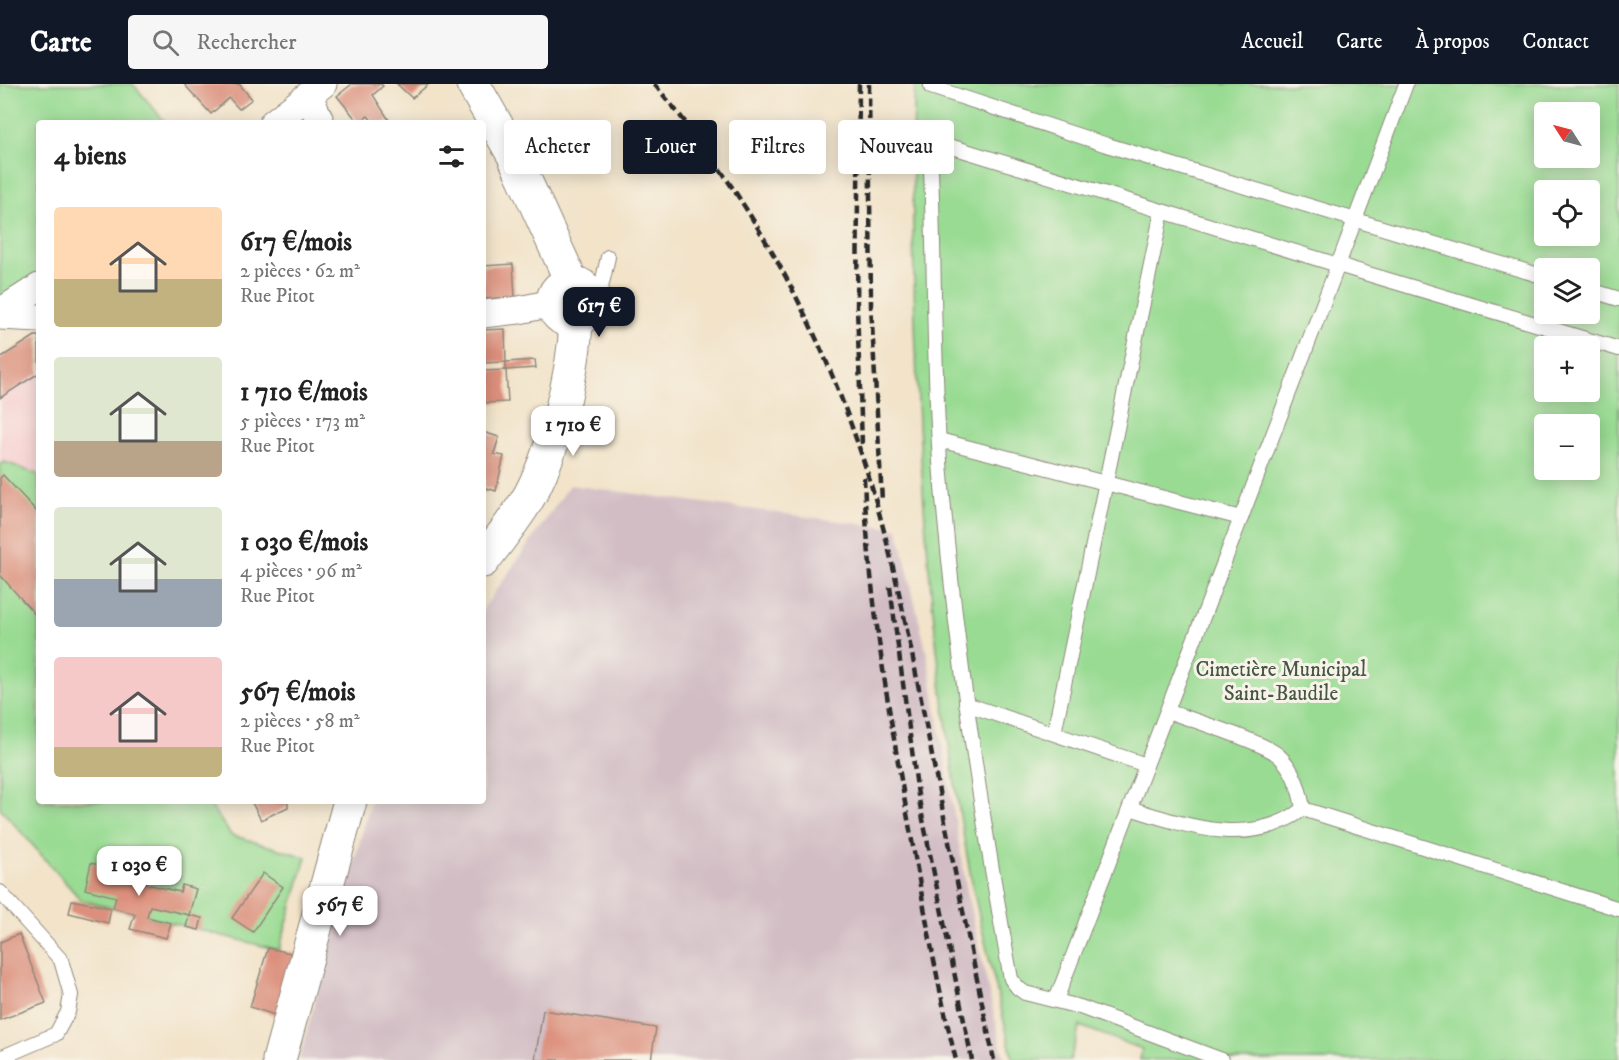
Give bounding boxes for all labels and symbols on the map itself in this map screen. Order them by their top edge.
north arrow [1534,102,1600,168]
pin: 617 € [557,287,641,338]
pin: 1 710 € [518,406,628,457]
park label: Cimetière Municipal Saint-Baudile [1195,657,1367,707]
pin: 1 030 € [84,846,194,897]
pin: 567 € [298,886,382,937]

